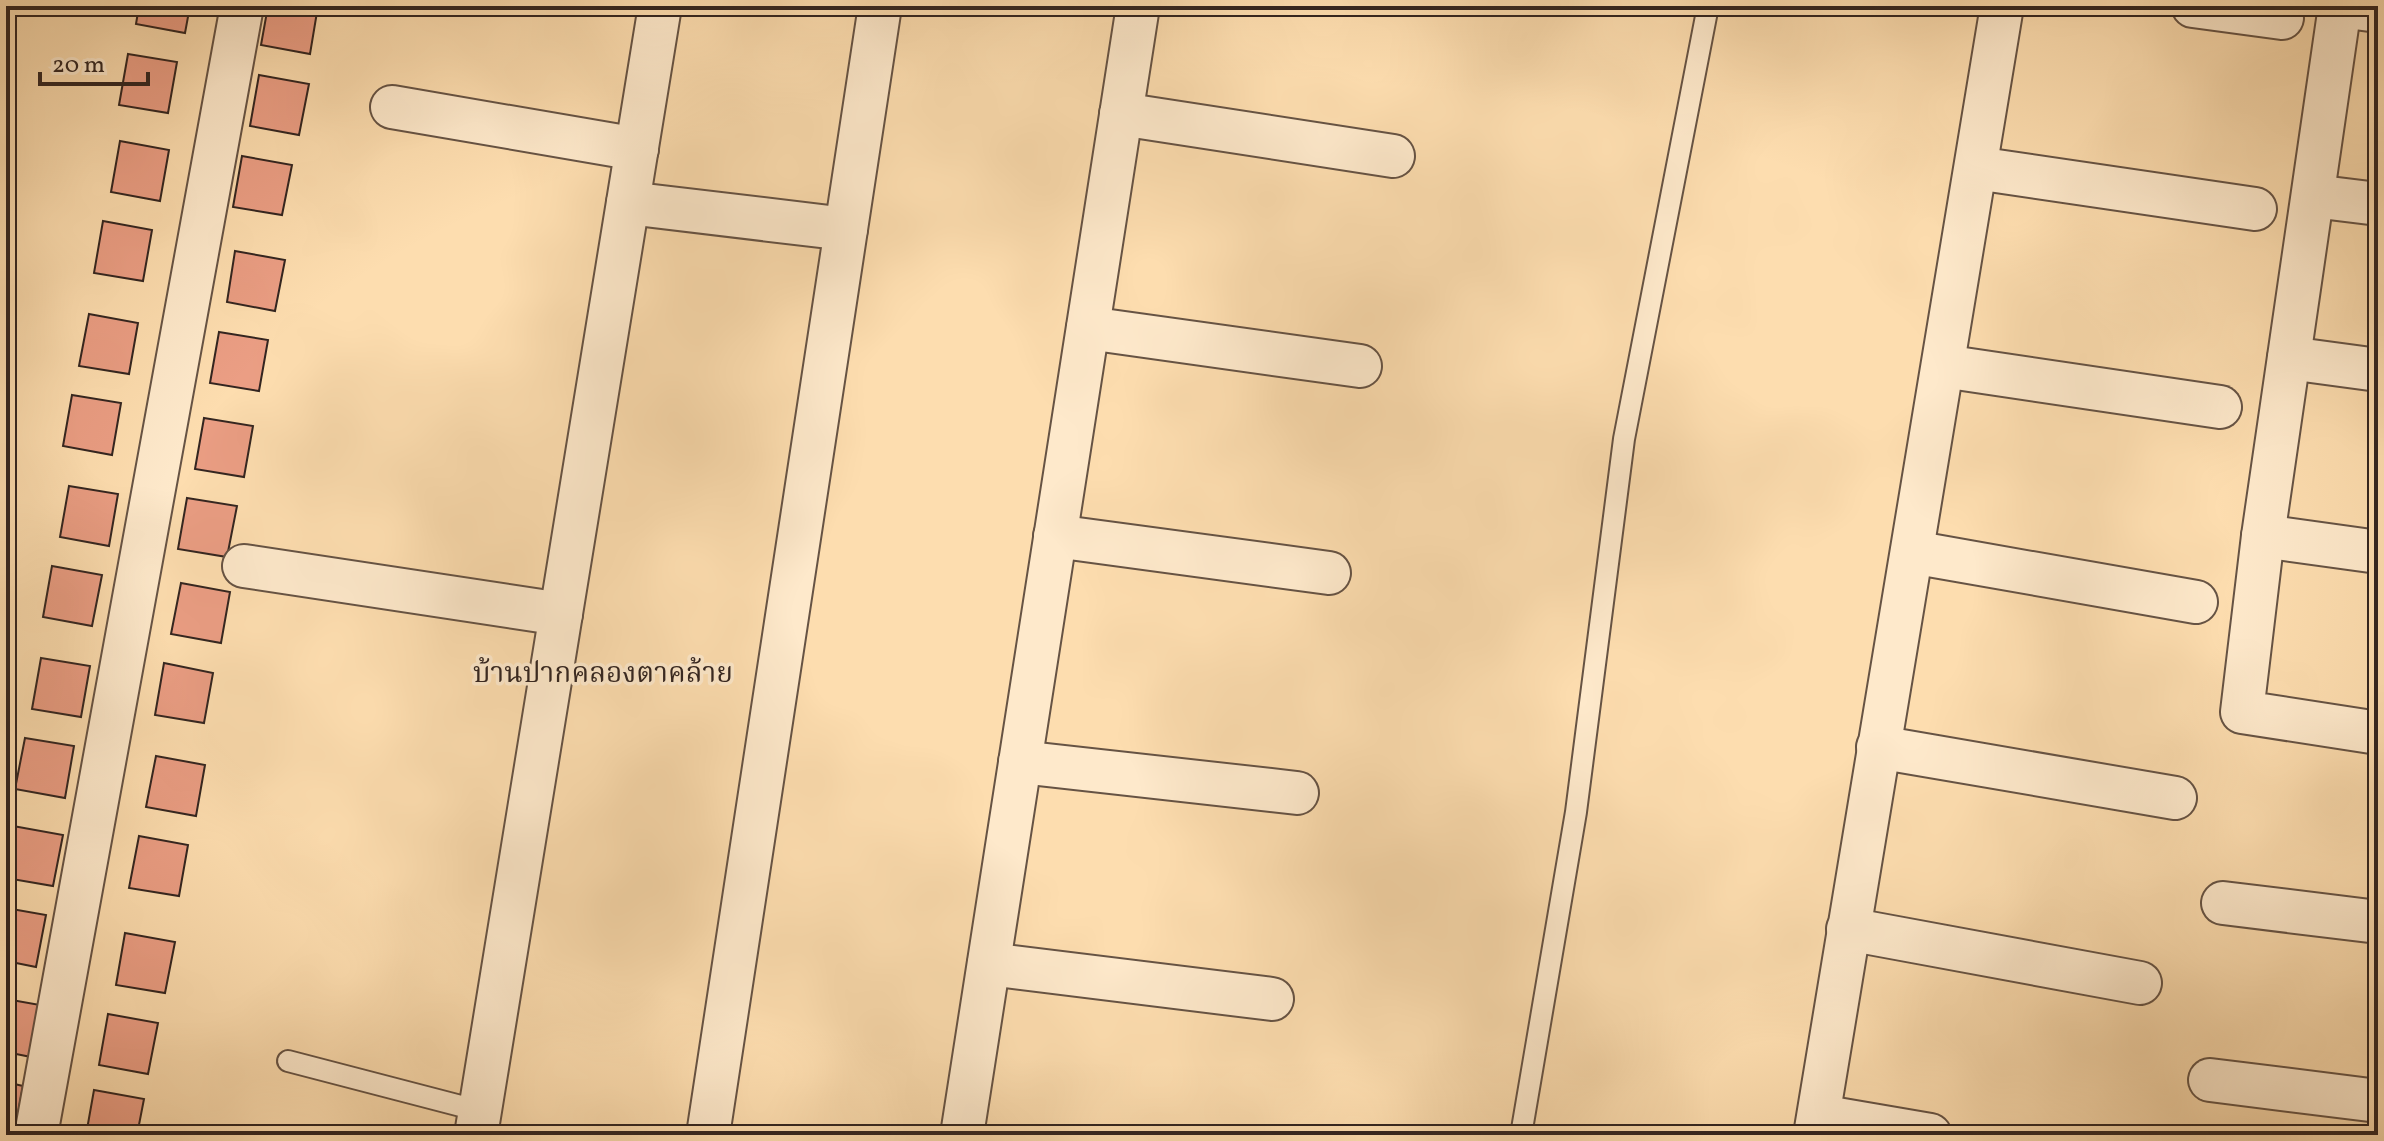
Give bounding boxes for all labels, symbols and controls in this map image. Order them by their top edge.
scale bar [40,36,148,86]
text: 20 m [52,49,105,83]
district label: บ้านปากคลองตาคล้าย [473,655,733,694]

